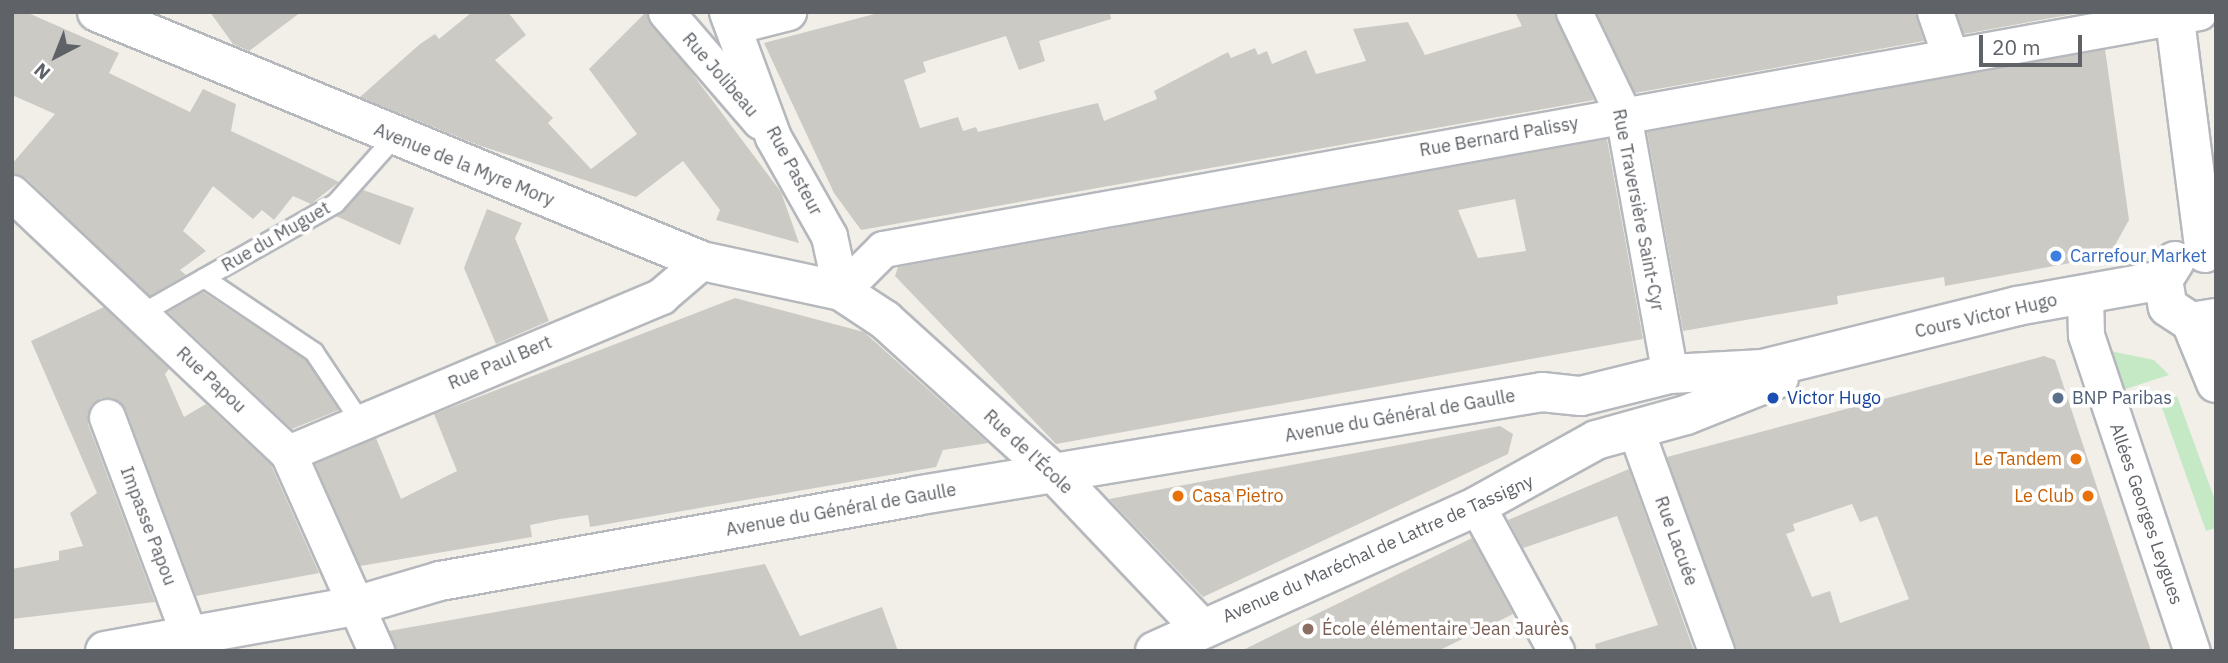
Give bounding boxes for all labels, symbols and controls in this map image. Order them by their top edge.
north arrow [21,21,91,91]
scale bar [1983,21,2086,65]
street label: Rue Jolibeau [678,28,762,122]
text: 20 m [1992,33,2041,61]
text: N [29,58,55,85]
street label: Rue Traversière Saint-Cyr [1608,107,1668,313]
street label: Rue Bernard Palissy [1418,112,1580,162]
street label: Avenue de la Myre Mory [371,119,557,211]
street label: Rue Pasteur [762,123,826,219]
street label: Rue du Muguet [218,197,334,277]
place label: Carrefour Market [2070,245,2207,267]
marker: Carrefour Market [2048,248,2064,264]
street label: Cours Victor Hugo [1913,289,2059,343]
street label: Rue Paul Bert [445,332,555,394]
street label: Rue Papou [172,342,250,418]
street label: Avenue du Général de Gaulle [1283,385,1517,447]
place label: Victor Hugo [1787,387,1881,409]
place label: BNP Paribas [2072,387,2172,409]
marker: Victor Hugo [1765,390,1781,406]
marker: BNP Paribas [2050,390,2066,406]
street label: Rue de l'École [979,405,1077,499]
street label: Allées Georges Leygues [2105,420,2187,608]
place label: Le Tandem [1974,448,2062,470]
marker: Le Tandem [2068,451,2084,467]
street label: Impasse Papou [115,463,181,589]
street label: Avenue du Maréchal de Lattre de Tassigny [1219,470,1537,628]
street label: Avenue du Général de Gaulle [724,479,958,541]
place label: Casa Pietro [1192,485,1284,507]
place label: Le Club [2014,485,2074,507]
marker: Casa Pietro [1170,488,1186,504]
marker: Le Club [2080,488,2096,504]
street label: Rue Lacuée [1650,493,1702,589]
place label: École élémentaire Jean Jaurès [1322,618,1569,640]
marker: École élémentaire Jean Jaurès [1300,621,1316,637]

